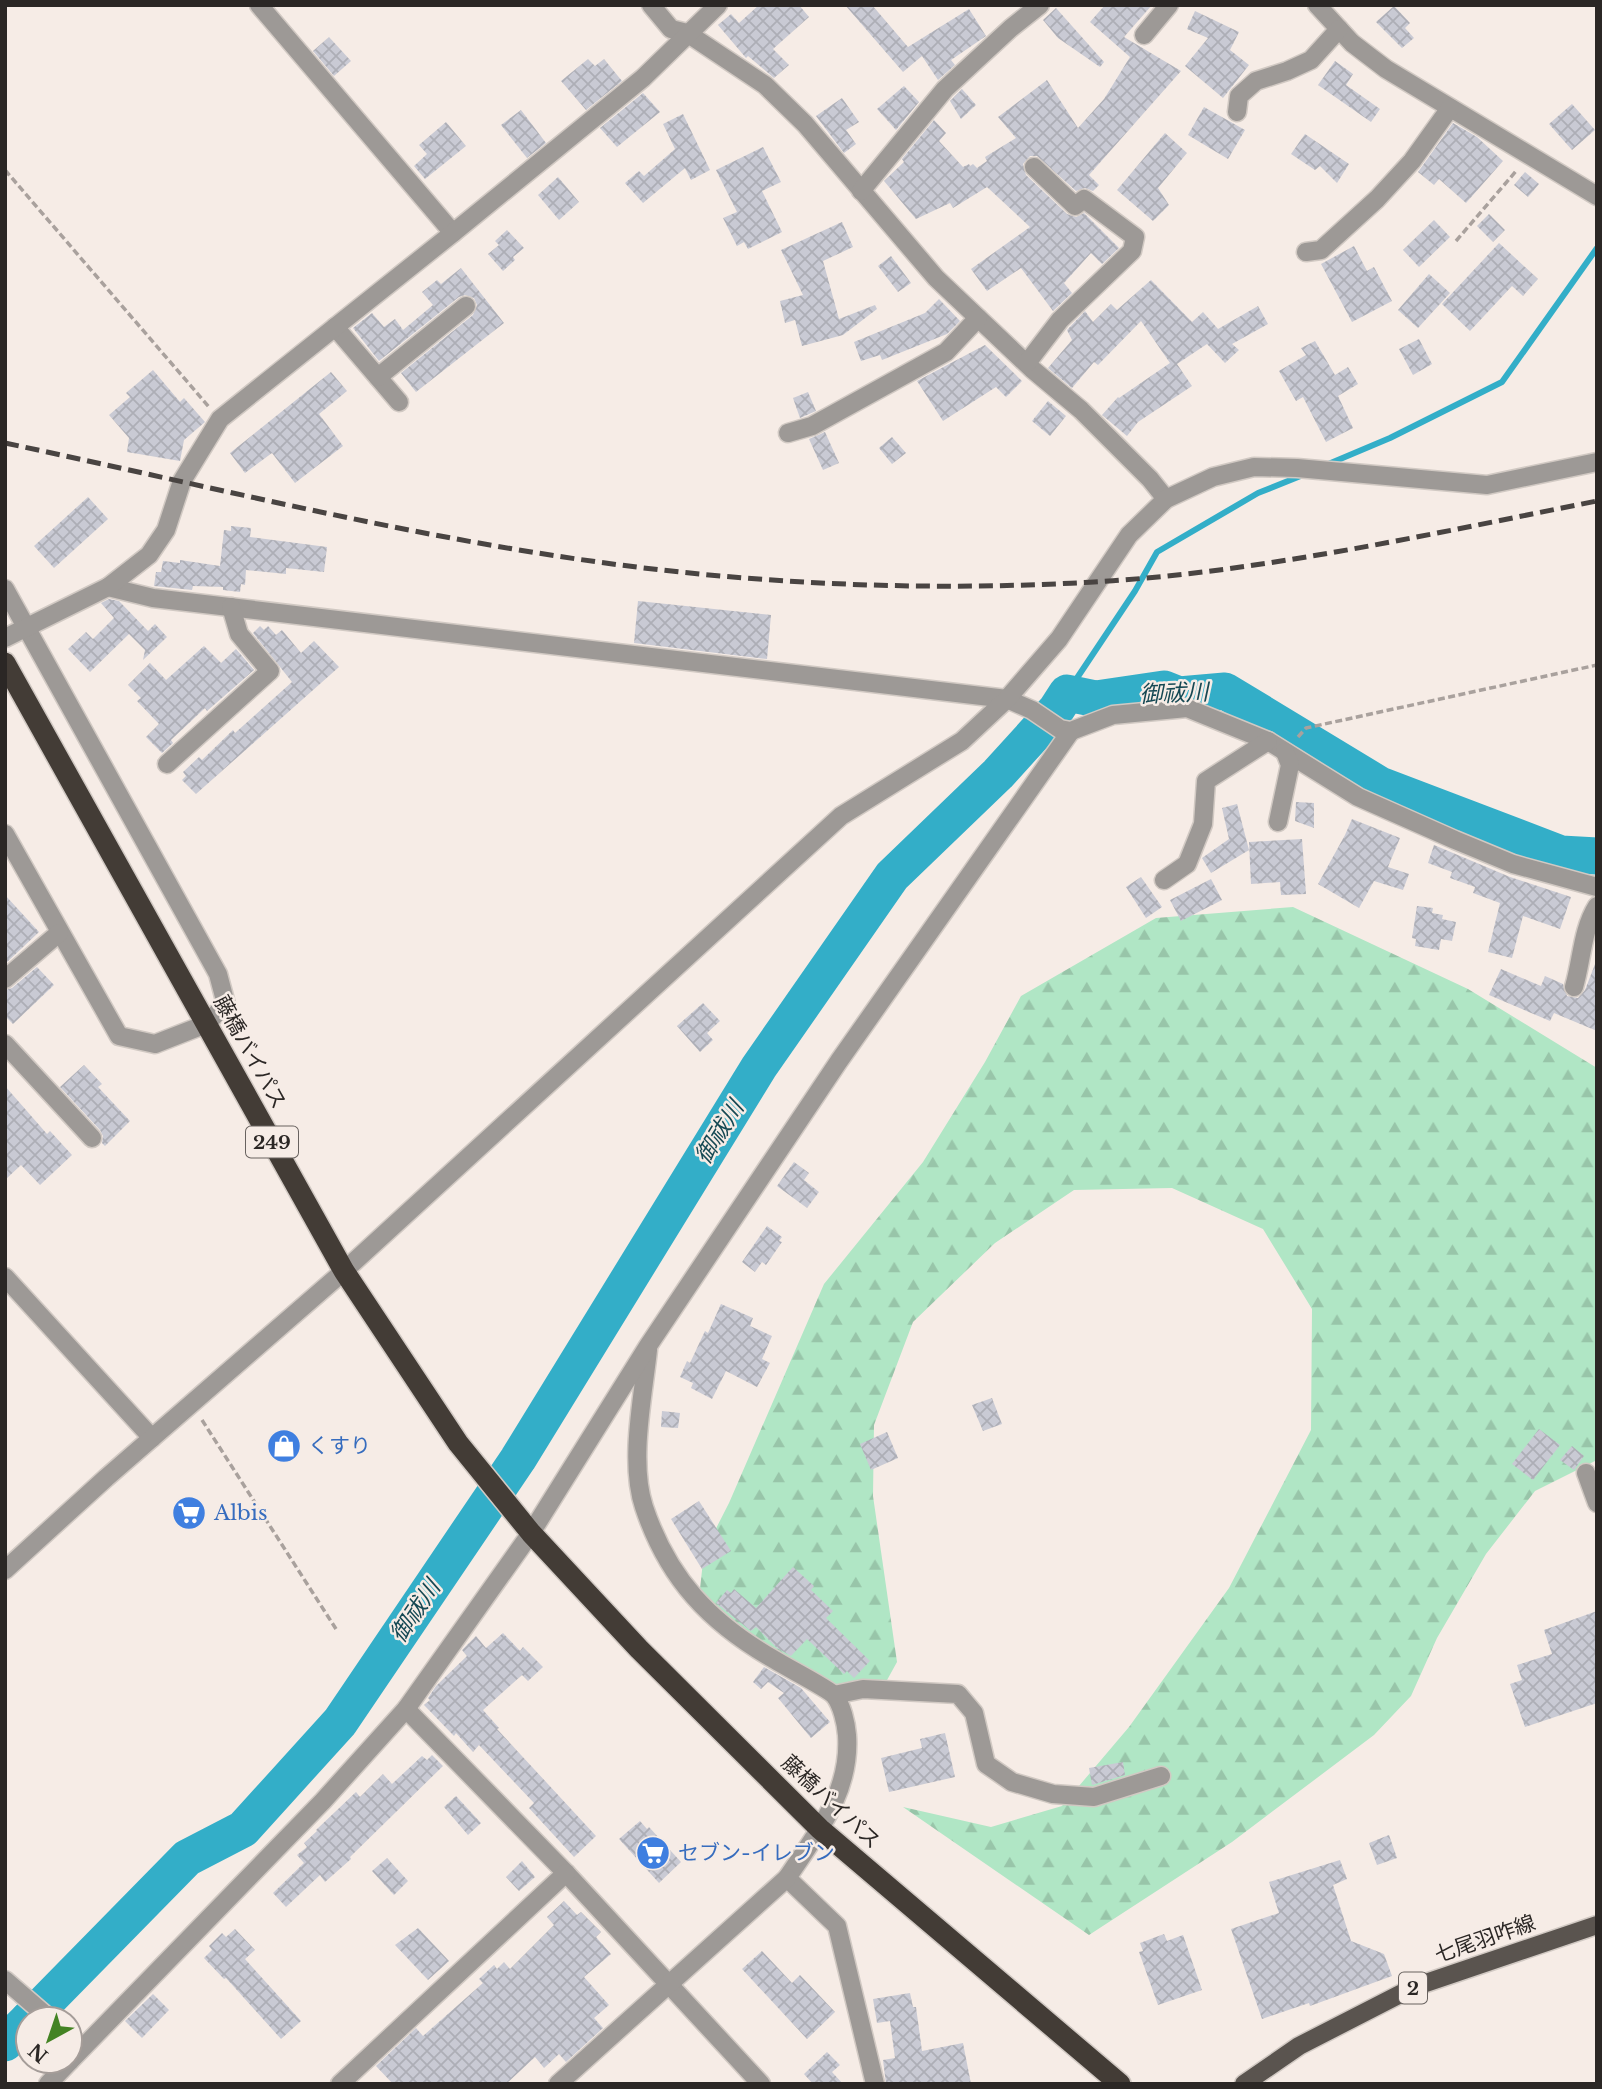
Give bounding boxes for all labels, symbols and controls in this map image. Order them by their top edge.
water label: 御祓川 [1139,678,1212,708]
street label: 藤橋バイパス [208,991,292,1113]
water label: 御祓川 [689,1093,751,1169]
road number: 249 [246,1126,298,1158]
shop icon: くすり [265,1427,303,1465]
place label: くすり [308,1433,371,1459]
supermarket icon: Albis [170,1494,208,1532]
place label: Albis [213,1500,267,1526]
water label: 御祓川 [384,1572,448,1647]
street label: 藤橋バイパス [776,1750,886,1854]
supermarket icon: セブン-イレブン [634,1834,672,1872]
place label: セブン-イレブン [678,1840,835,1866]
street label: 七尾羽咋線 [1431,1910,1539,1968]
road number: 2 [1399,1972,1427,2004]
north arrow [14,2005,84,2075]
text: N [24,2038,53,2067]

